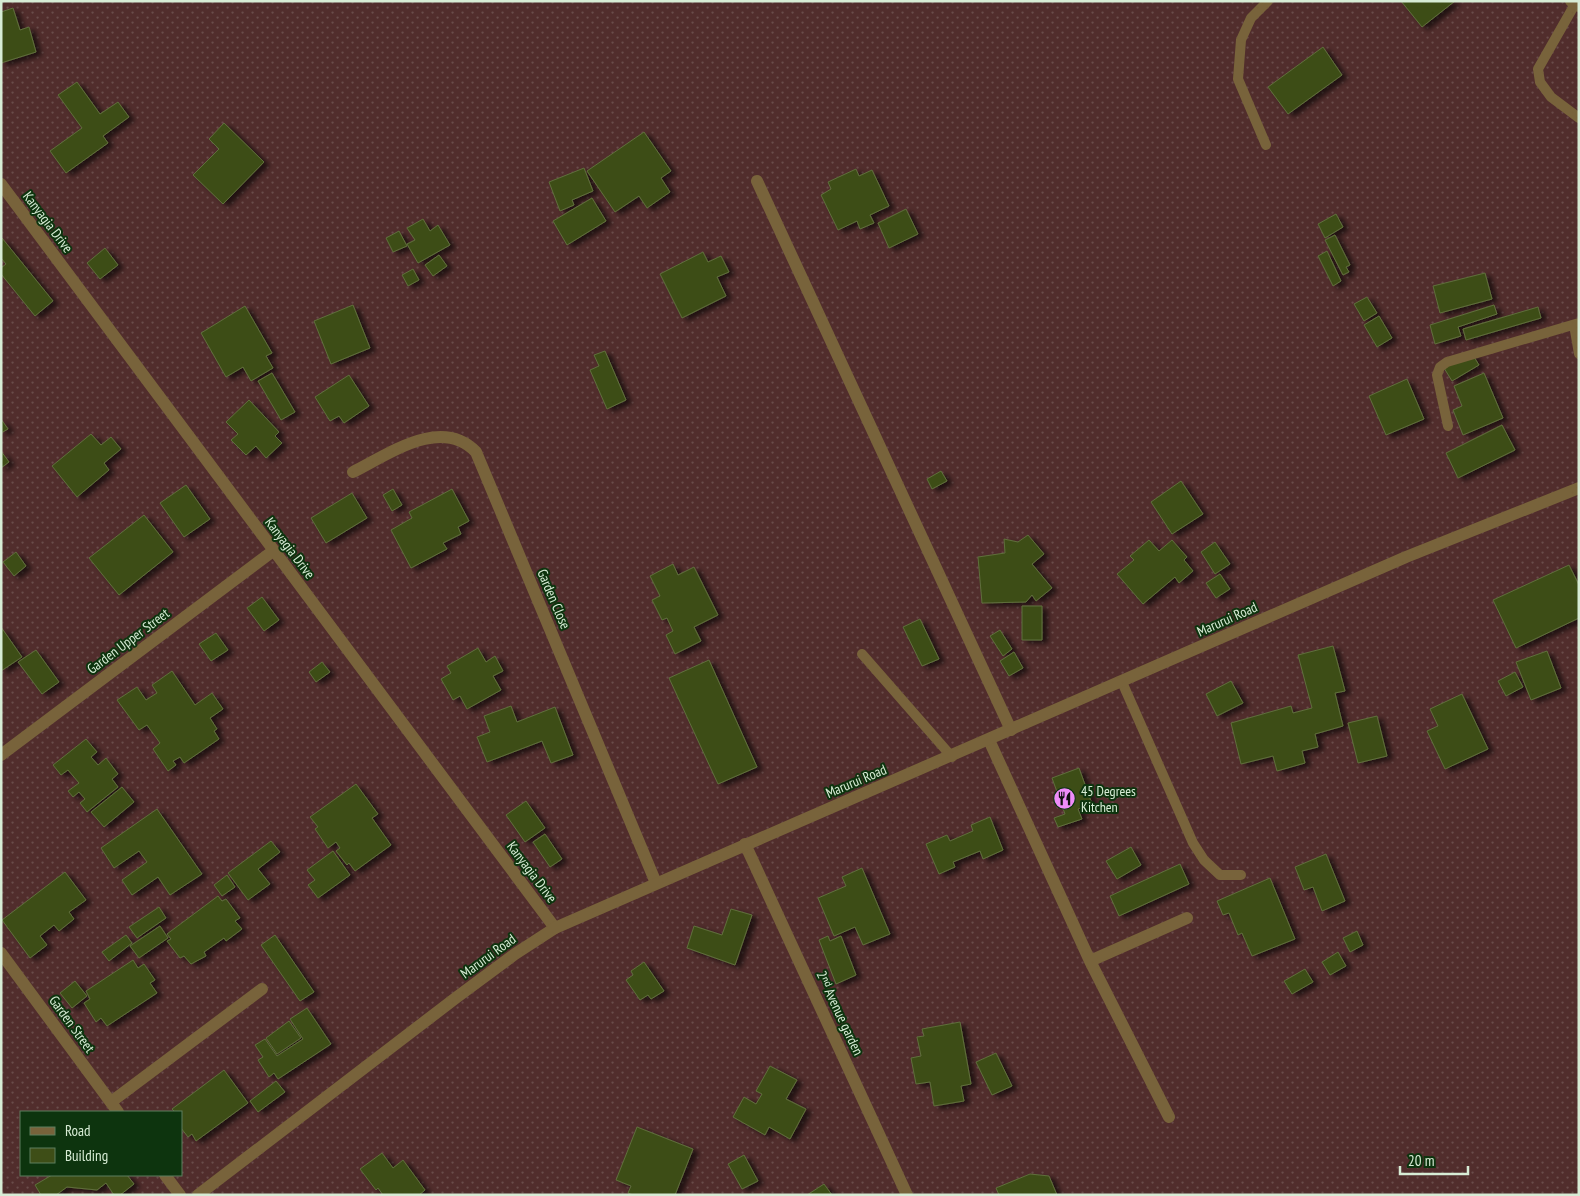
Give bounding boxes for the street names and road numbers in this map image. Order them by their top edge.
street label: Kanyagia Drive [19,188,77,256]
street label: Kanyagia Drive [261,514,319,582]
street label: Garden Close [533,566,575,632]
street label: Marurui Road [1194,598,1260,640]
street label: Garden Upper Street [83,604,173,678]
street label: Marurui Road [823,760,889,802]
street label: Kanyagia Drive [503,838,561,906]
street label: Marurui Road [457,930,519,982]
street label: 2ⁿᵈ Avenue garden [813,968,867,1058]
street label: Garden Street [45,992,99,1056]

